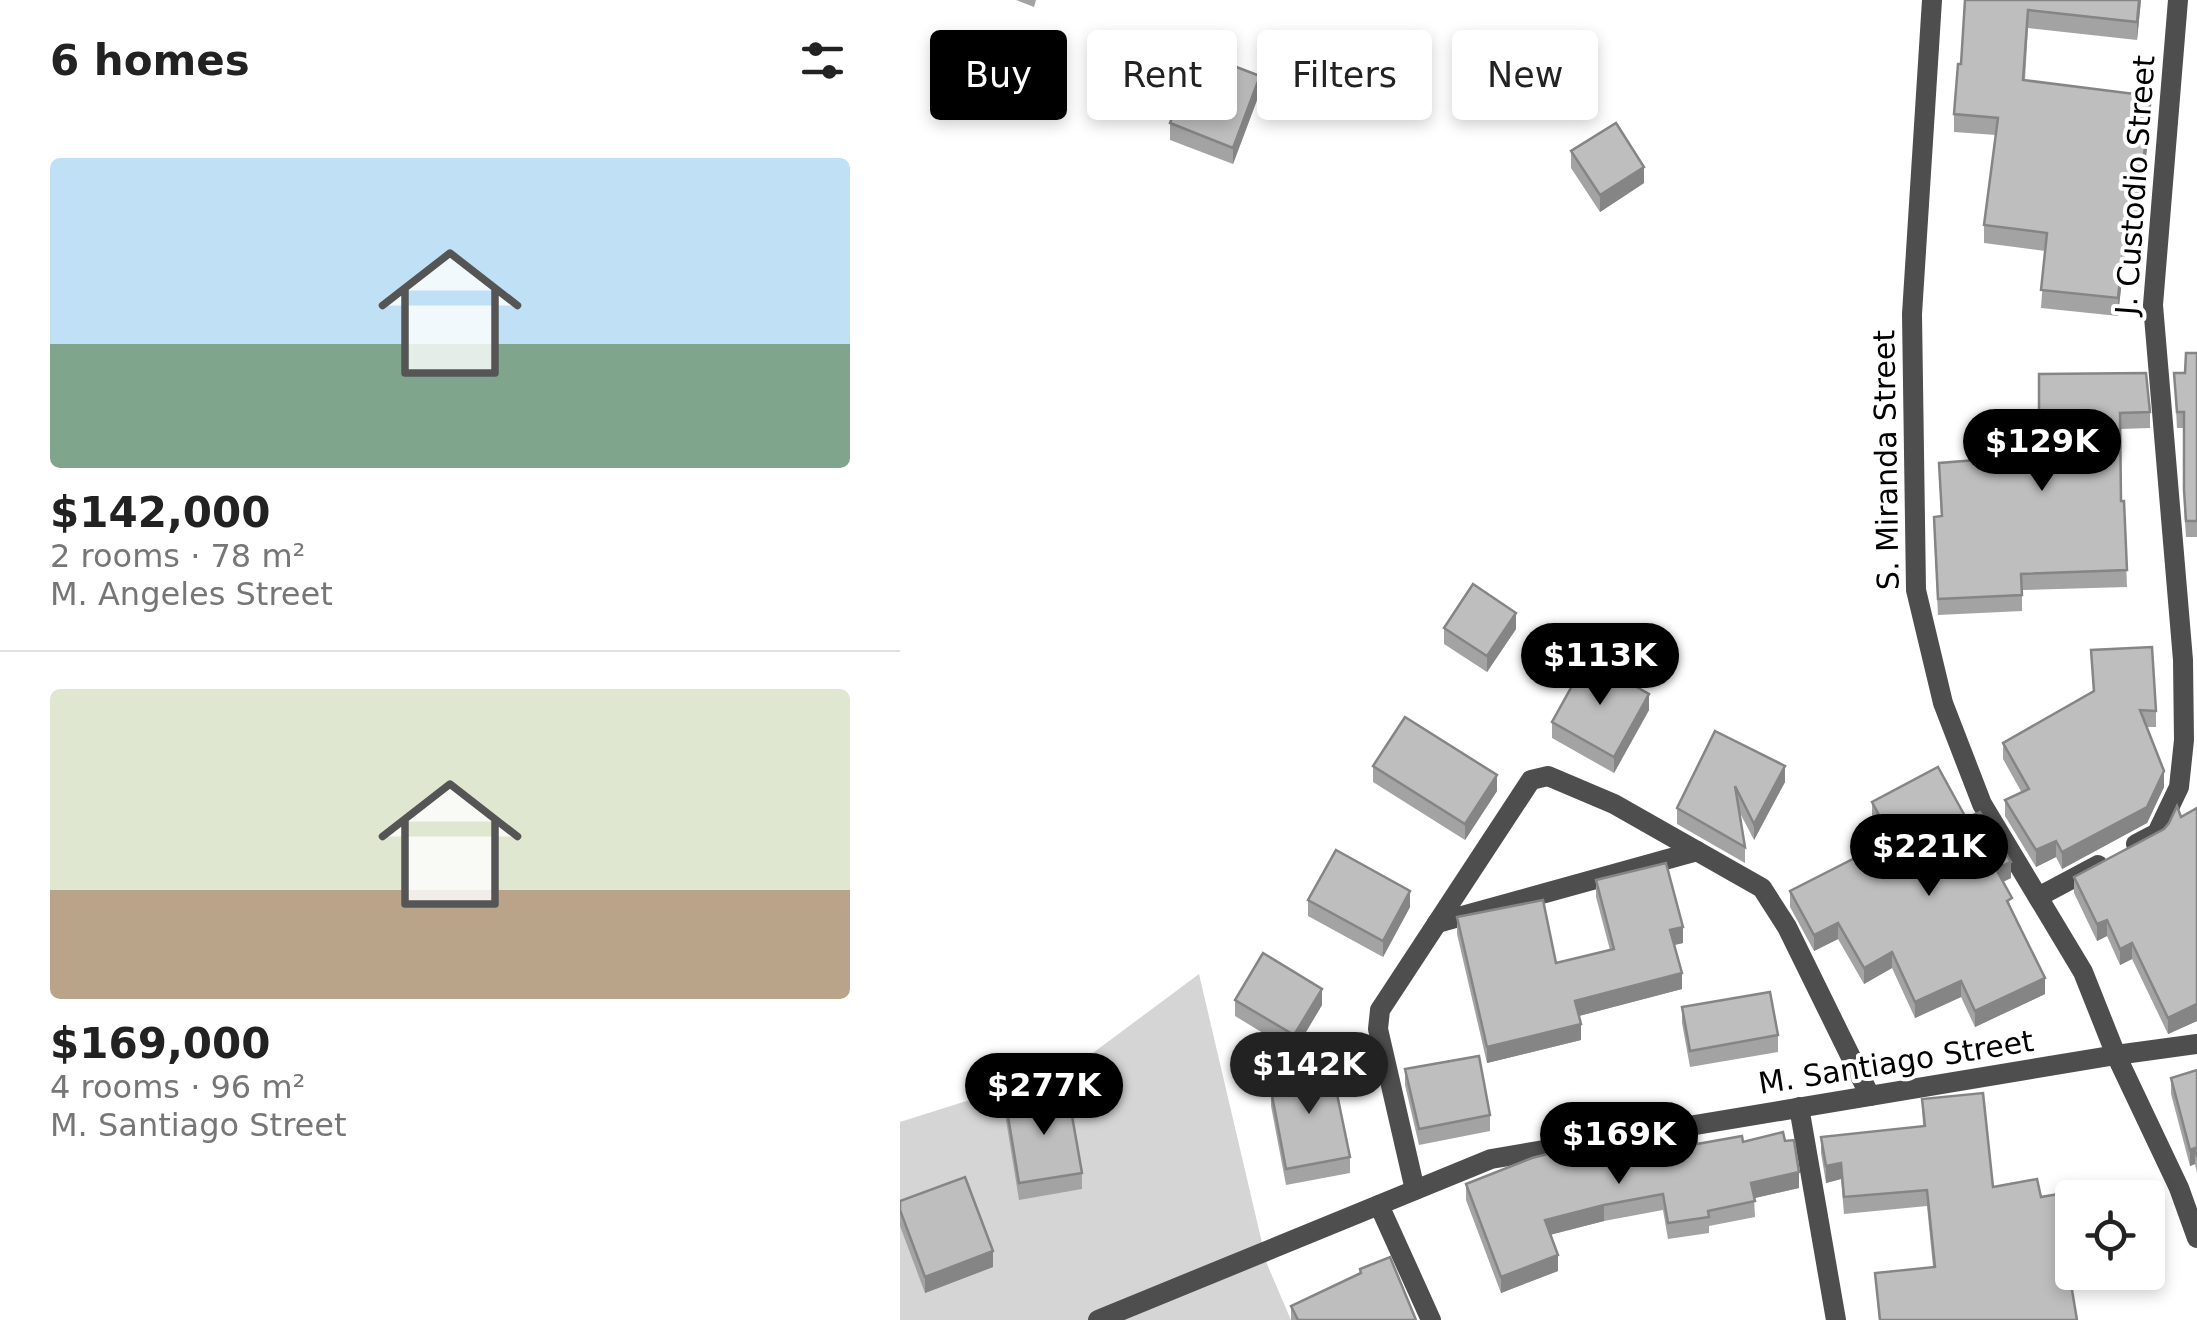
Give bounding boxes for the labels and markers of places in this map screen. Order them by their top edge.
pin: $129K [1972,409,2112,494]
pin: $113K [1530,623,1670,708]
pin: $221K [1859,814,1999,899]
pin: $142K [1239,1032,1379,1117]
pin: $277K [974,1053,1114,1138]
pin: $169K [1549,1102,1689,1187]

